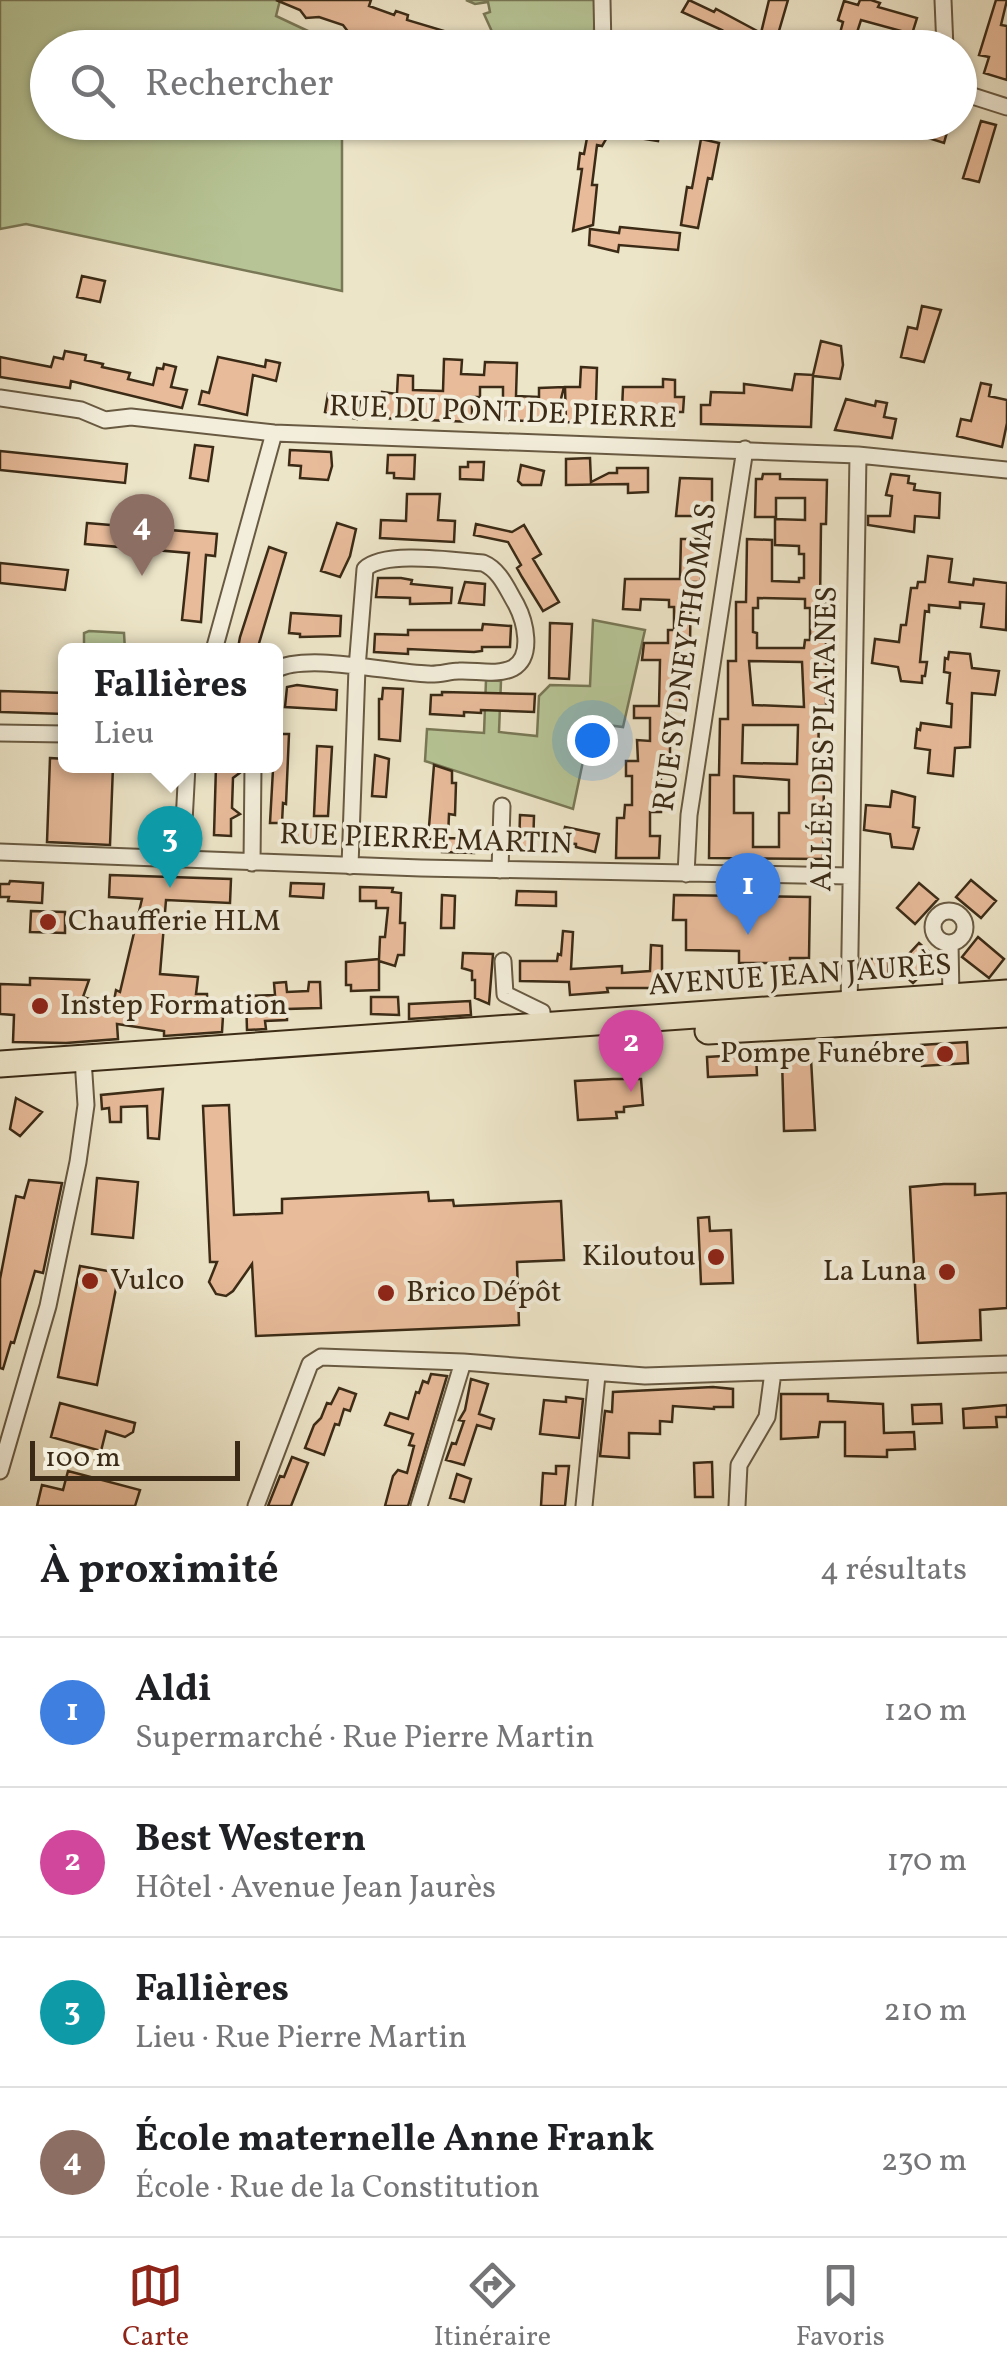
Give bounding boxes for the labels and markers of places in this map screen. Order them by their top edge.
pin: 4 [110,494,174,576]
pin: 3 [138,806,202,888]
pin: 1 [716,852,780,935]
place label: Chaufferie HLM [68,901,281,943]
marker: Chaufferie HLM [37,911,59,933]
place label: Instep Formation [60,985,287,1027]
marker: Instep Formation [29,995,51,1017]
pin: 2 [598,1010,664,1092]
place label: Pompe Funébre [720,1033,925,1075]
marker: Pompe Funébre [934,1043,956,1065]
place label: Kiloutou [582,1236,696,1278]
marker: Kiloutou [705,1246,727,1268]
place label: La Luna [823,1251,927,1293]
place label: Vulco [110,1260,184,1302]
marker: La Luna [936,1261,958,1283]
marker: Vulco [79,1270,101,1292]
place label: Brico Dépôt [406,1272,561,1314]
marker: Brico Dépôt [375,1282,397,1304]

